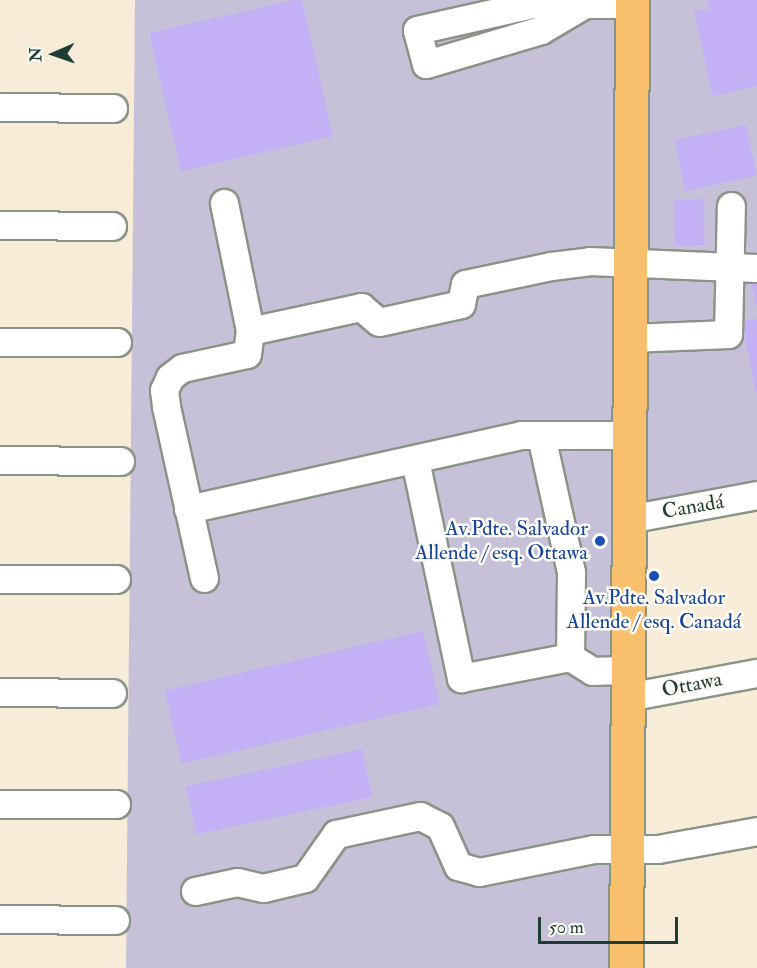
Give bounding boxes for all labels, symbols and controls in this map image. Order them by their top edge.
north arrow [24,24,84,84]
text: N [26,47,46,62]
street label: Canadá [660,489,726,525]
place label: Av.Pdte. Salvador Allende / esq. Ottawa [415,516,588,566]
marker: Av.Pdte. Salvador Allende / esq. Ottawa [593,534,607,548]
marker: Av.Pdte. Salvador Allende / esq. Canadá [647,569,661,583]
place label: Av.Pdte. Salvador Allende / esq. Canadá [567,585,741,635]
street label: Ottawa [660,667,724,703]
scale bar [541,905,680,943]
text: 50 m [549,916,584,939]

